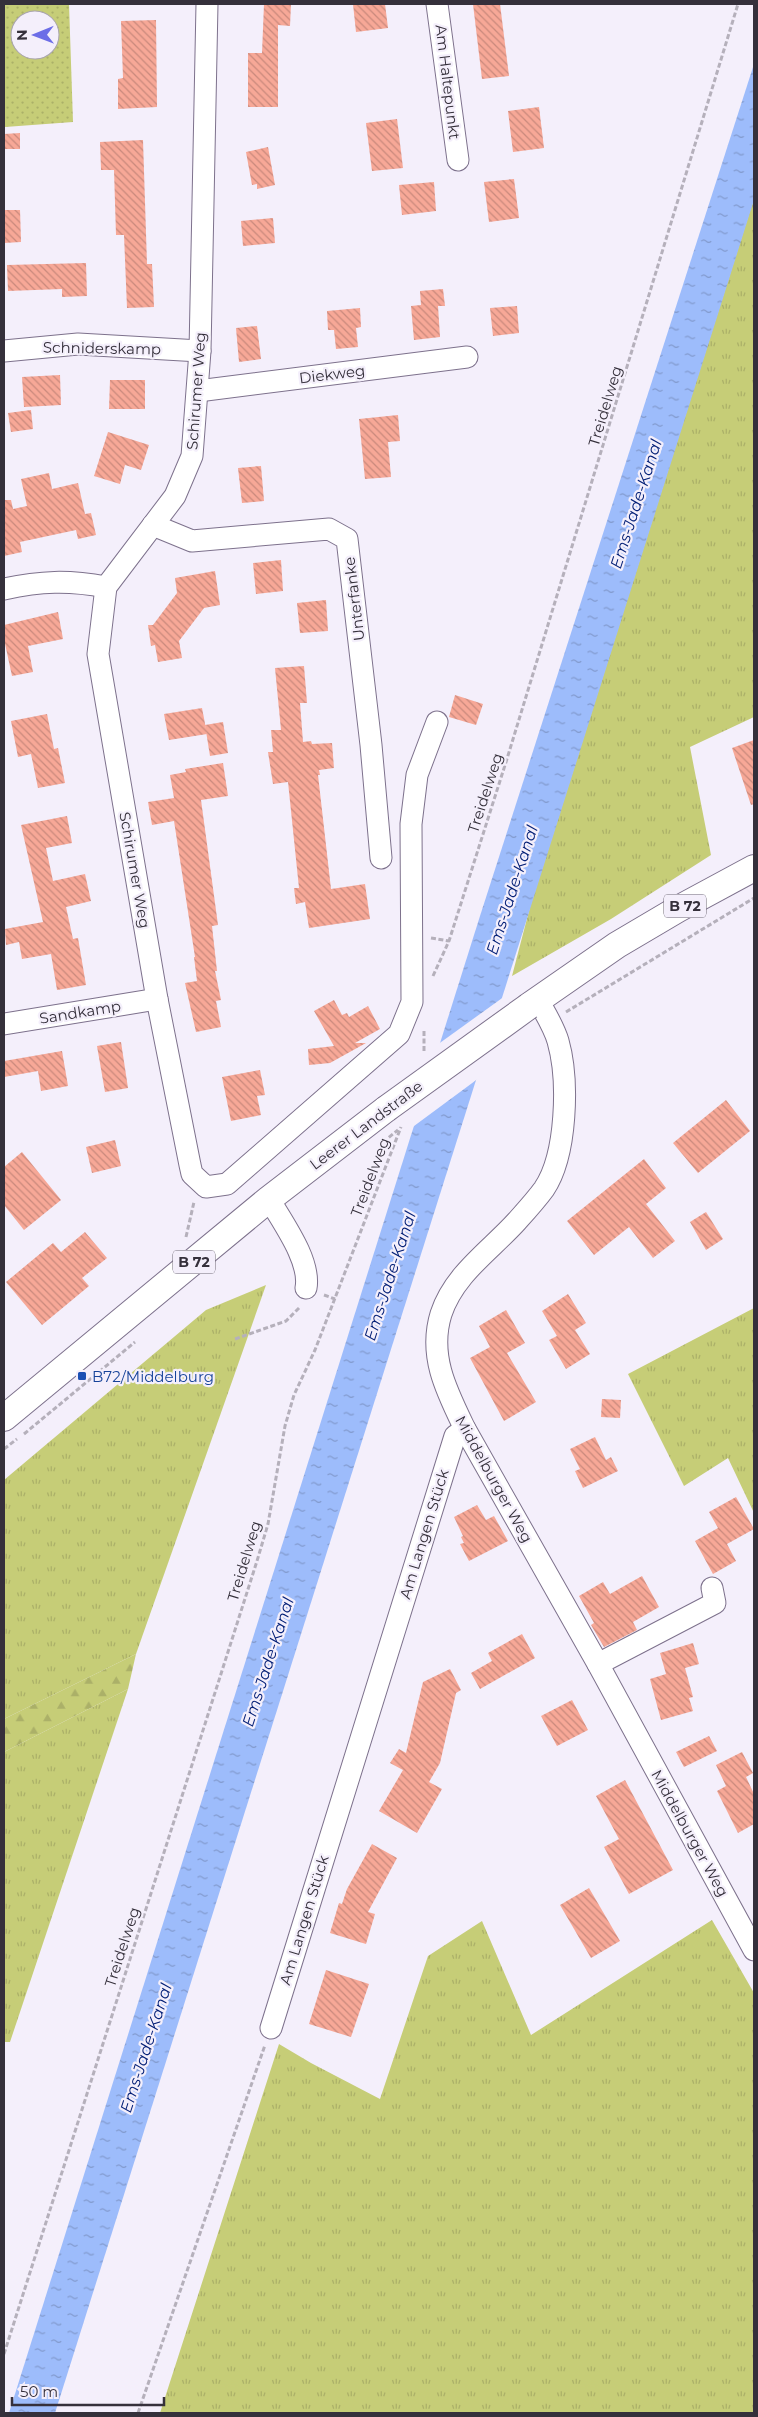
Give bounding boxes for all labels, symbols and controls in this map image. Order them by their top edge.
north arrow [10,10,60,60]
street label: Am Haltepunkt [432,23,464,141]
text: N [13,29,31,41]
street label: Schirumer Weg [182,332,210,450]
street label: Schniderskamp [43,337,161,359]
street label: Diekweg [298,361,366,387]
street label: Treidelweg [584,364,626,448]
water label: Ems-Jade-Kanal [606,436,666,571]
street label: Unterfanke [339,556,369,642]
street label: Treidelweg [463,751,507,835]
street label: Schirumer Weg [115,810,155,930]
water label: Ems-Jade-Kanal [482,822,542,957]
road number: B 72 [664,894,706,918]
street label: Sandkamp [38,996,122,1028]
street label: Leerer Landstraße [306,1076,426,1174]
street label: Treidelweg [346,1135,394,1219]
water label: Ems-Jade-Kanal [360,1208,420,1343]
road number: B 72 [173,1250,215,1274]
place label: B72/Middelburg [92,1367,214,1386]
marker: B72/Middelburg [76,1370,88,1382]
street label: Middelburger Weg [451,1412,537,1546]
street label: Am Langen Stück [395,1467,453,1601]
street label: Treidelweg [223,1519,265,1603]
water label: Ems-Jade-Kanal [238,1594,298,1729]
street label: Middelburger Weg [647,1766,733,1900]
street label: Am Langen Stück [275,1853,333,1987]
street label: Treidelweg [100,1905,144,1989]
water label: Ems-Jade-Kanal [116,1980,176,2115]
scale bar [12,2374,165,2406]
text: 50 m [20,2382,58,2401]

